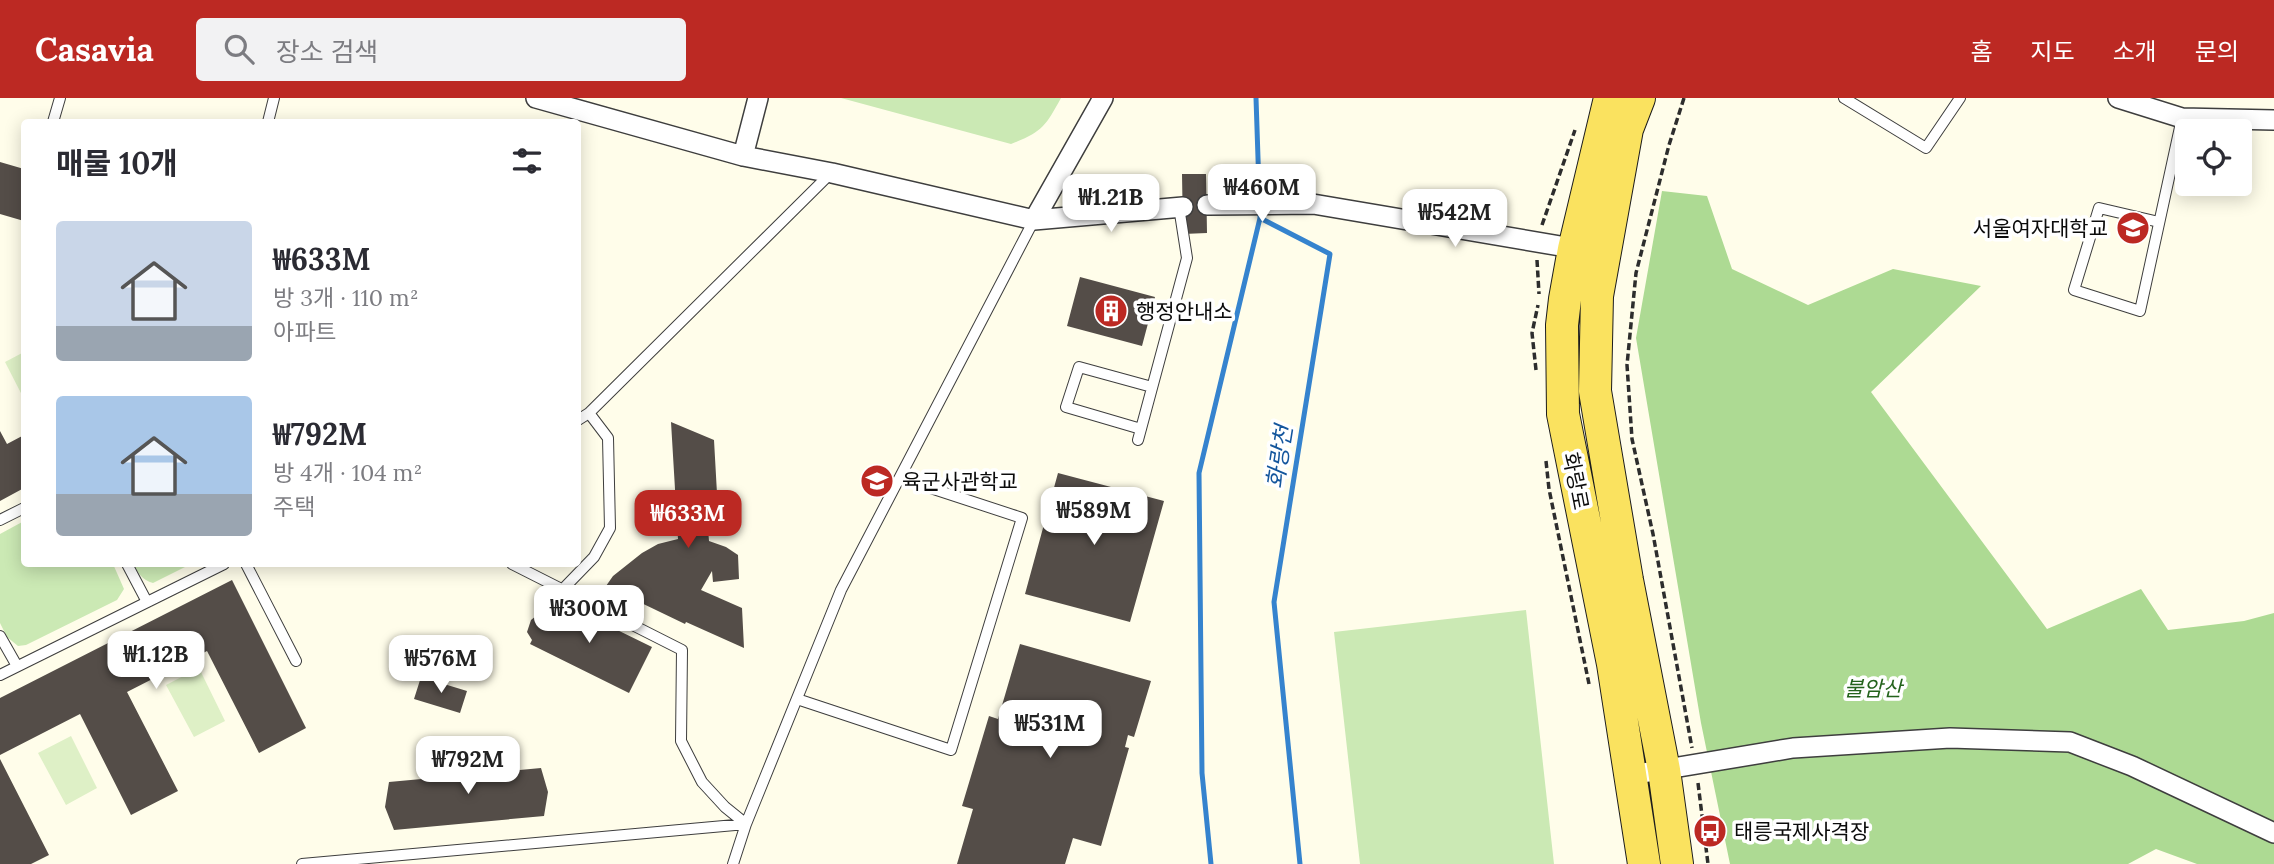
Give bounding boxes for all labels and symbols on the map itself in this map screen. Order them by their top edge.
pin: ₩460M [1213,164,1311,224]
pin: ₩1.21B [1054,174,1168,234]
pin: ₩542M [1406,190,1504,249]
school or university icon: 서울여자대학교 [2114,209,2152,247]
place label: 서울여자대학교 [1973,215,2108,242]
building icon: 행정안내소 [1092,292,1130,330]
place label: 행정안내소 [1136,298,1233,325]
water label: 화랑천 [1260,421,1299,491]
street label: 화랑로 [1557,450,1595,512]
school or university icon: 육군사관학교 [858,462,896,500]
place label: 육군사관학교 [902,468,1018,495]
pin: ₩589M [1045,488,1143,547]
pin: ₩633M [639,490,737,550]
pin: ₩300M [540,586,638,645]
pin: ₩1.12B [99,632,213,691]
pin: ₩576M [392,636,490,695]
park label: 불암산 [1844,675,1905,702]
pin: ₩531M [1001,700,1099,760]
pin: ₩792M [419,736,517,796]
bus stop icon: 태릉국제사격장 [1691,812,1729,850]
place label: 태릉국제사격장 [1734,818,1869,845]

